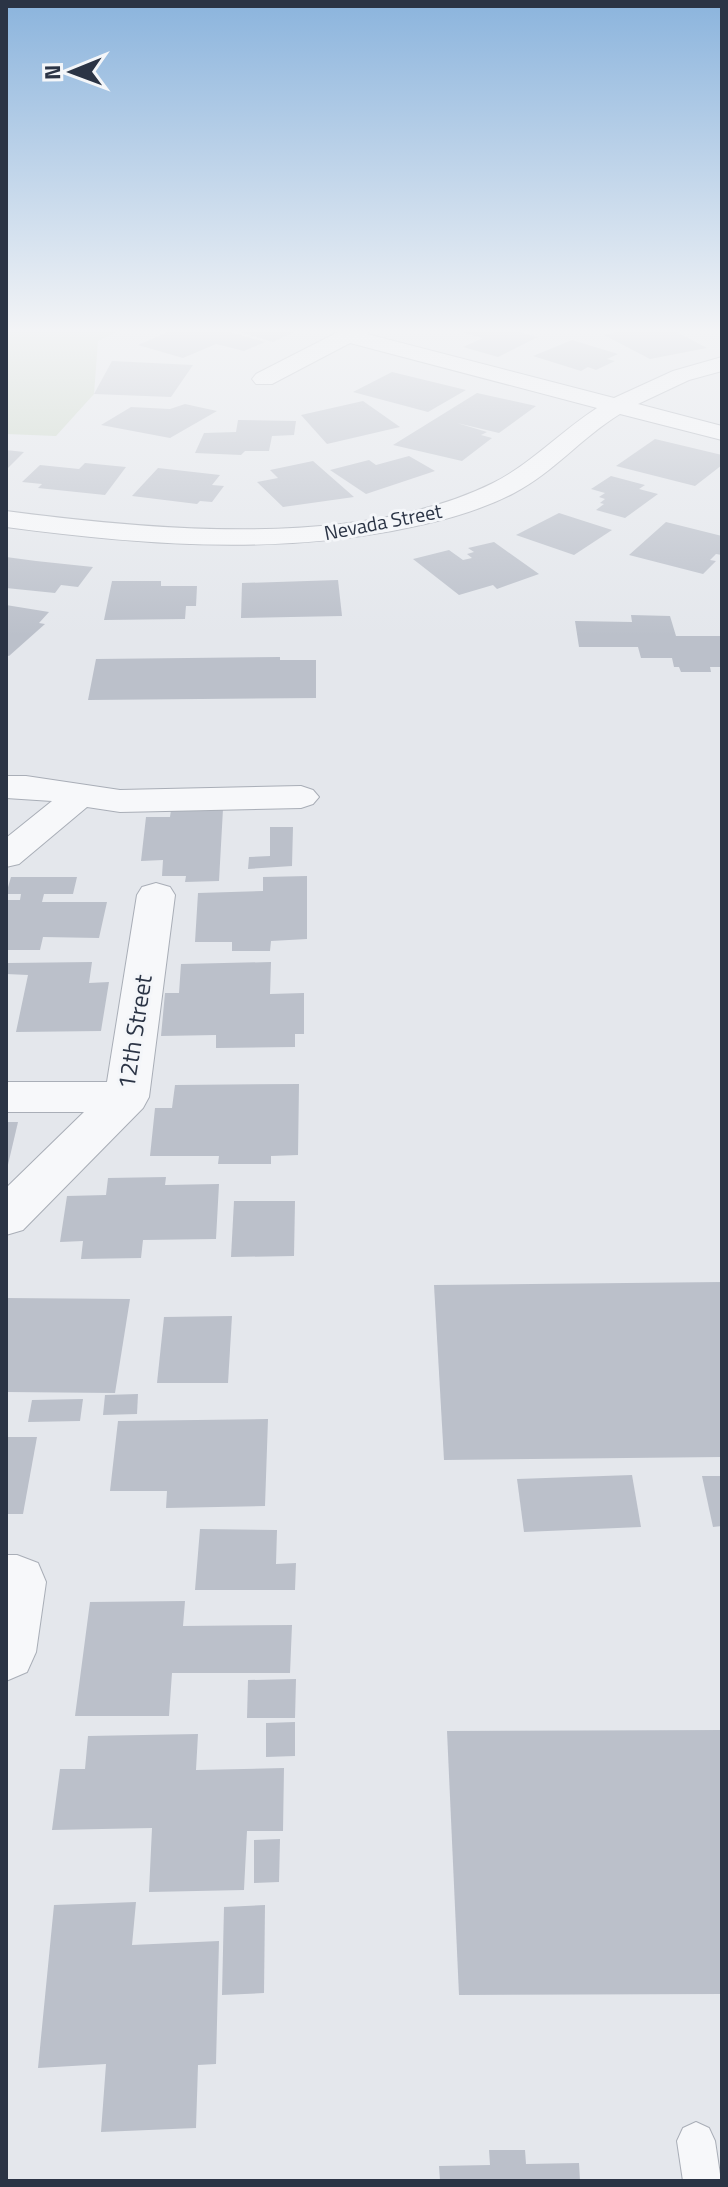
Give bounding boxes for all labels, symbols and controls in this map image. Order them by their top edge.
north arrow [32,32,112,112]
text: N [35,64,69,80]
street label: Nevada Street [321,495,444,548]
street label: 12th Street [107,971,161,1092]

